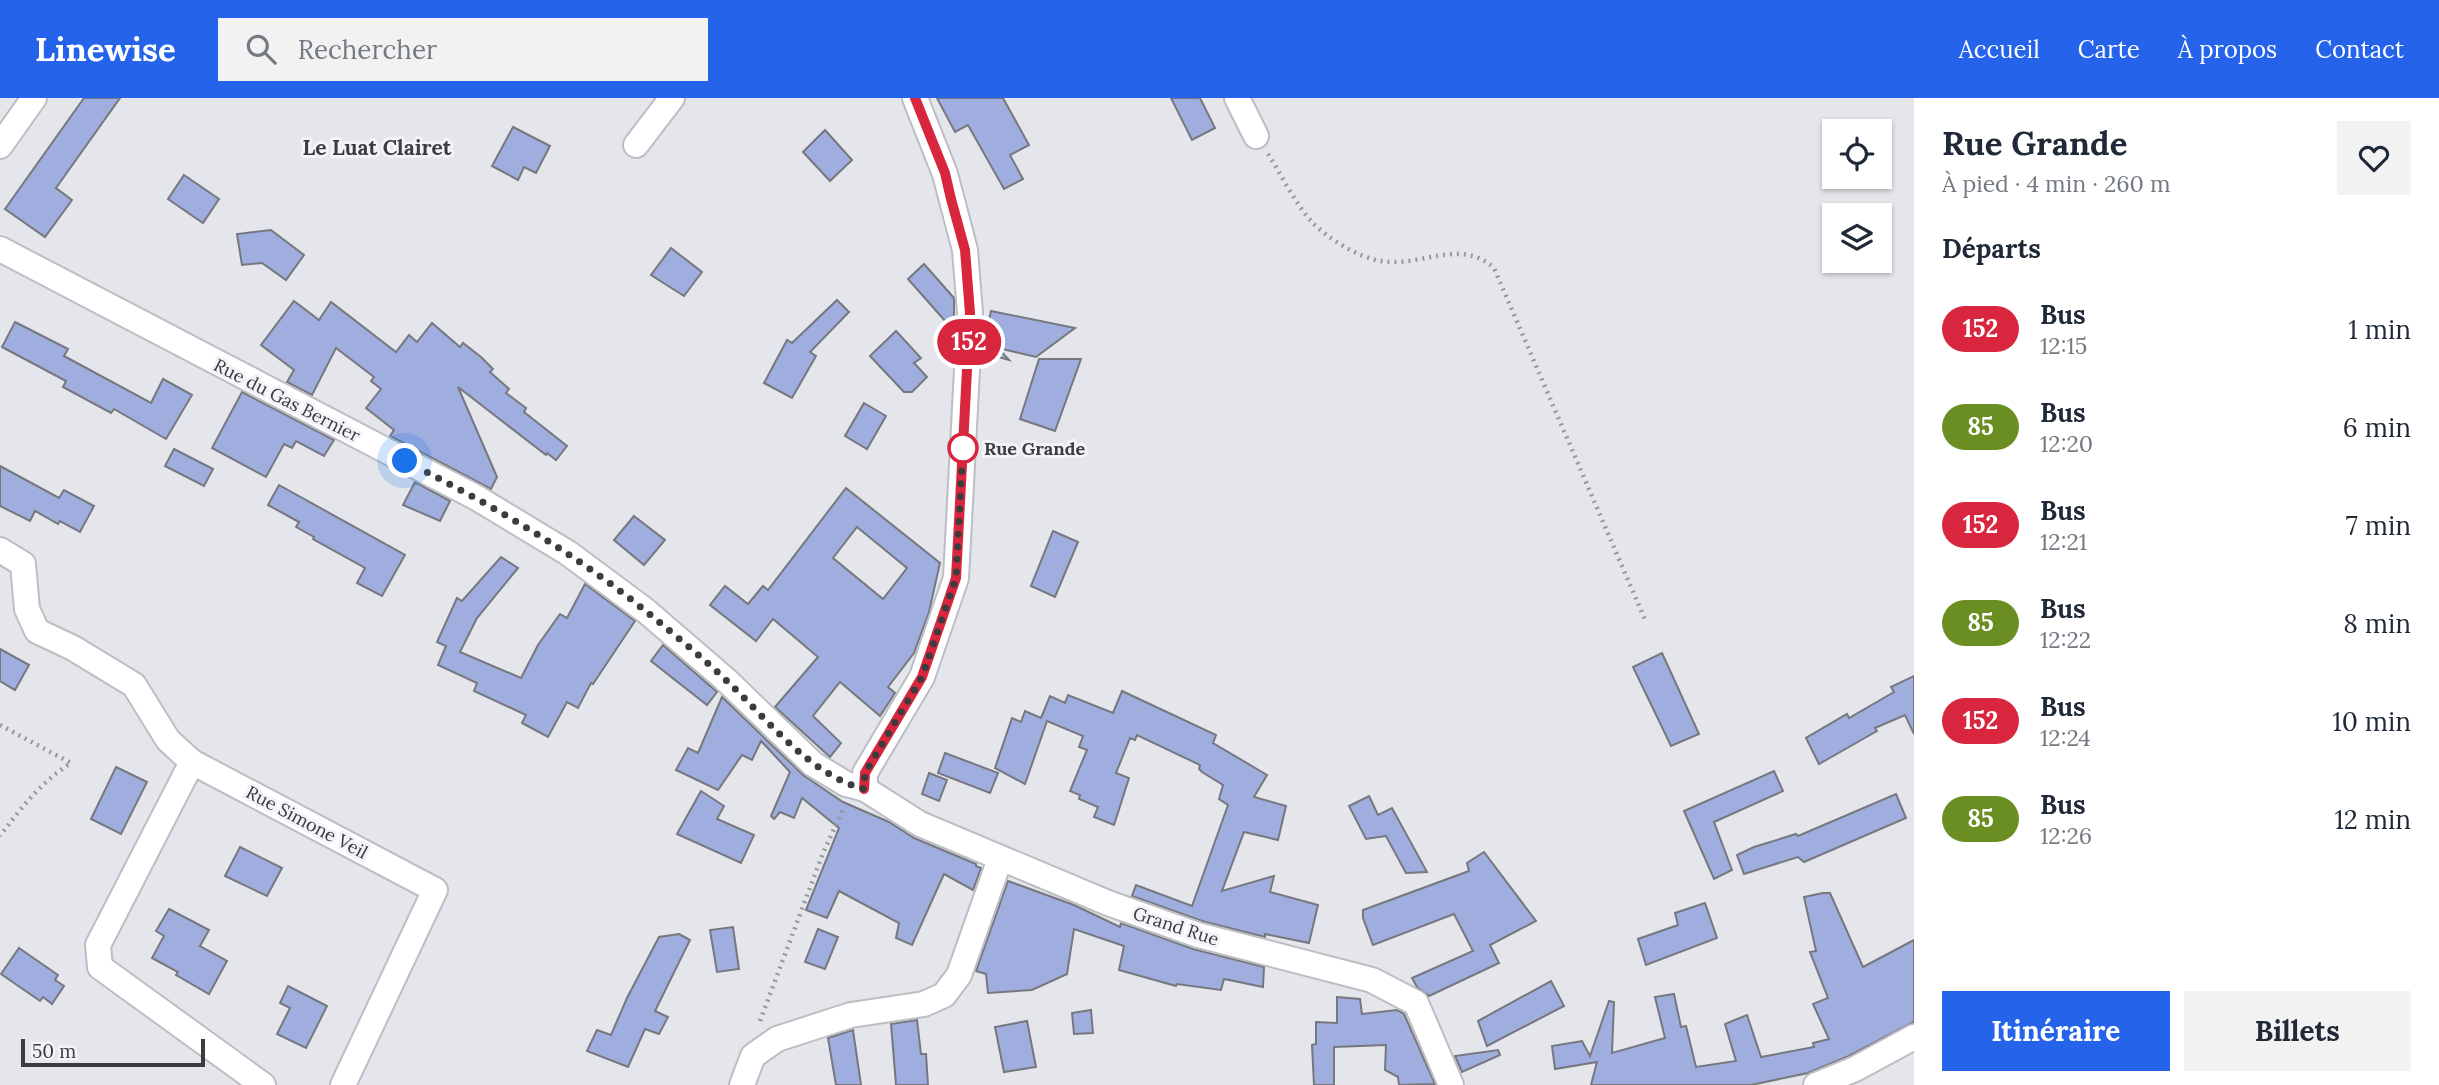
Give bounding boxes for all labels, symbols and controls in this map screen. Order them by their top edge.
search box [218,18,708,81]
text: Linewise [35,28,176,70]
icon: search [242,30,280,68]
text: Rechercher [298,33,437,66]
text: Accueil [1959,34,2040,65]
text: Carte [2078,34,2140,65]
text: À propos [2178,34,2277,65]
text: Contact [2315,34,2404,65]
map controls [1822,119,1892,273]
button: locate [1822,119,1892,189]
button: heart [2337,121,2411,195]
text: Rue Grande [1942,122,2127,164]
district label: Le Luat Clairet [303,134,452,161]
text: À pied · 4 min · 260 m [1942,169,2170,198]
button: layers [1822,203,1892,273]
text: Départs [1942,232,2041,265]
text: Bus [2040,298,2086,331]
text: 152 [1963,313,1998,344]
text: 1 min [2348,313,2411,346]
line badge: 152 [929,319,1009,365]
text: 152 [951,326,987,357]
text: 12:15 [2040,331,2087,360]
street label: Rue du Gas Bernier [210,353,364,447]
text: Bus [2040,396,2086,429]
text: 85 [1967,411,1994,442]
text: 6 min [2343,411,2411,444]
text: 12:20 [2040,429,2093,458]
marker: Rue Grande [948,433,978,463]
place label: Rue Grande [984,437,1085,460]
your location [387,443,422,478]
text: Bus [2040,494,2086,527]
text: 152 [1963,509,1998,540]
text: 7 min [2346,509,2411,542]
text: 12:21 [2040,527,2087,556]
text: Bus [2040,592,2086,625]
text: 85 [1967,607,1994,638]
text: 8 min [2343,607,2411,640]
text: 12:22 [2040,625,2091,654]
text: Bus [2040,690,2086,723]
text: 152 [1963,705,1998,736]
text: 10 min [2332,705,2411,738]
text: 12:24 [2040,723,2091,752]
street label: Rue Simone Veil [242,780,372,864]
text: Bus [2040,788,2086,821]
text: 85 [1967,803,1994,834]
text: 12 min [2334,803,2411,836]
text: 12:26 [2040,821,2092,850]
street label: Grand Rue [1130,901,1222,951]
button: Itinéraire [1942,991,2170,1071]
button: Billets [2184,991,2411,1071]
scale bar [21,1036,205,1068]
text: 50 m [32,1039,76,1063]

